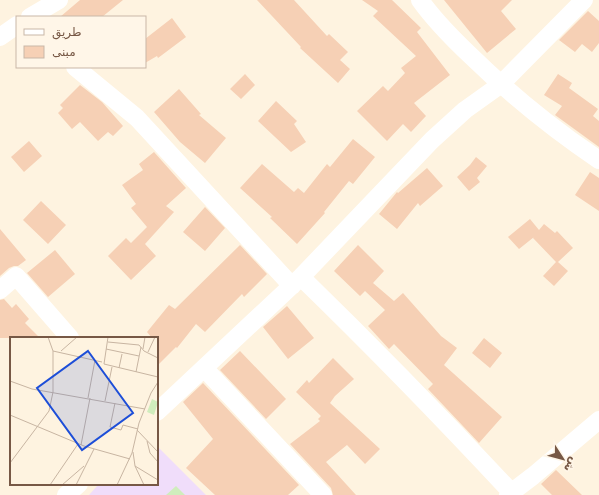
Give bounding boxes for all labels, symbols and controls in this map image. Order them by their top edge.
legend [16,16,146,68]
text: طريق [52,25,82,40]
text: مبنى [52,45,76,59]
inset map [10,337,158,485]
north arrow [543,439,583,479]
text: ش [561,455,580,475]

